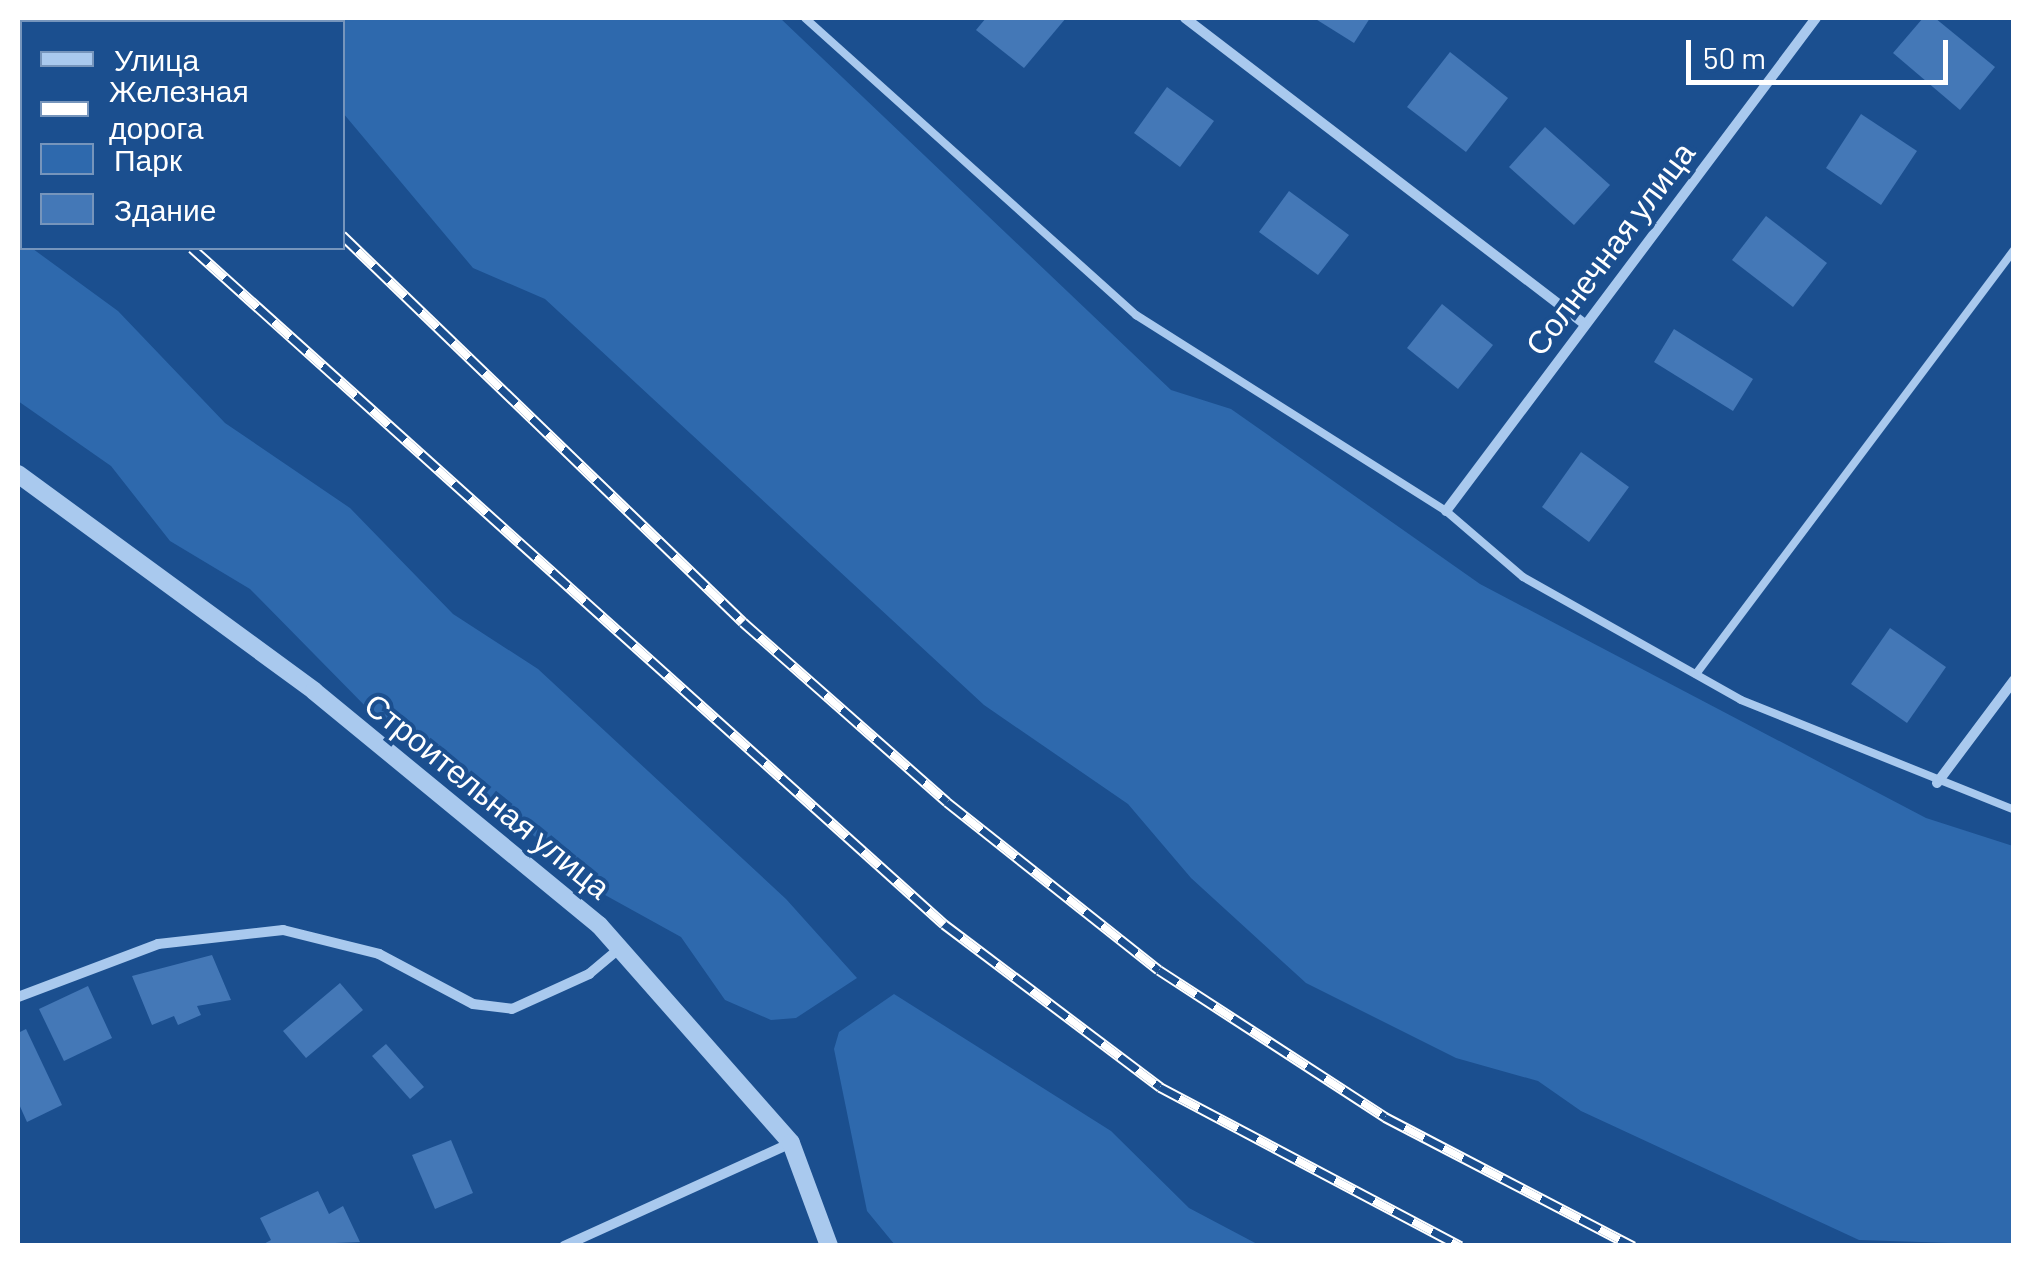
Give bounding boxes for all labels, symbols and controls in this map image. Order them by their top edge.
legend [20,20,345,250]
scale bar [1691,20,1954,82]
text: 50 m [1703,39,1766,75]
text: Улица [114,41,199,77]
text: Железная дорога [109,72,249,145]
street label: Солнечная улица [1516,134,1702,362]
text: Парк [114,141,182,177]
text: Здание [114,191,216,227]
street label: Строительная улица [357,684,619,906]

